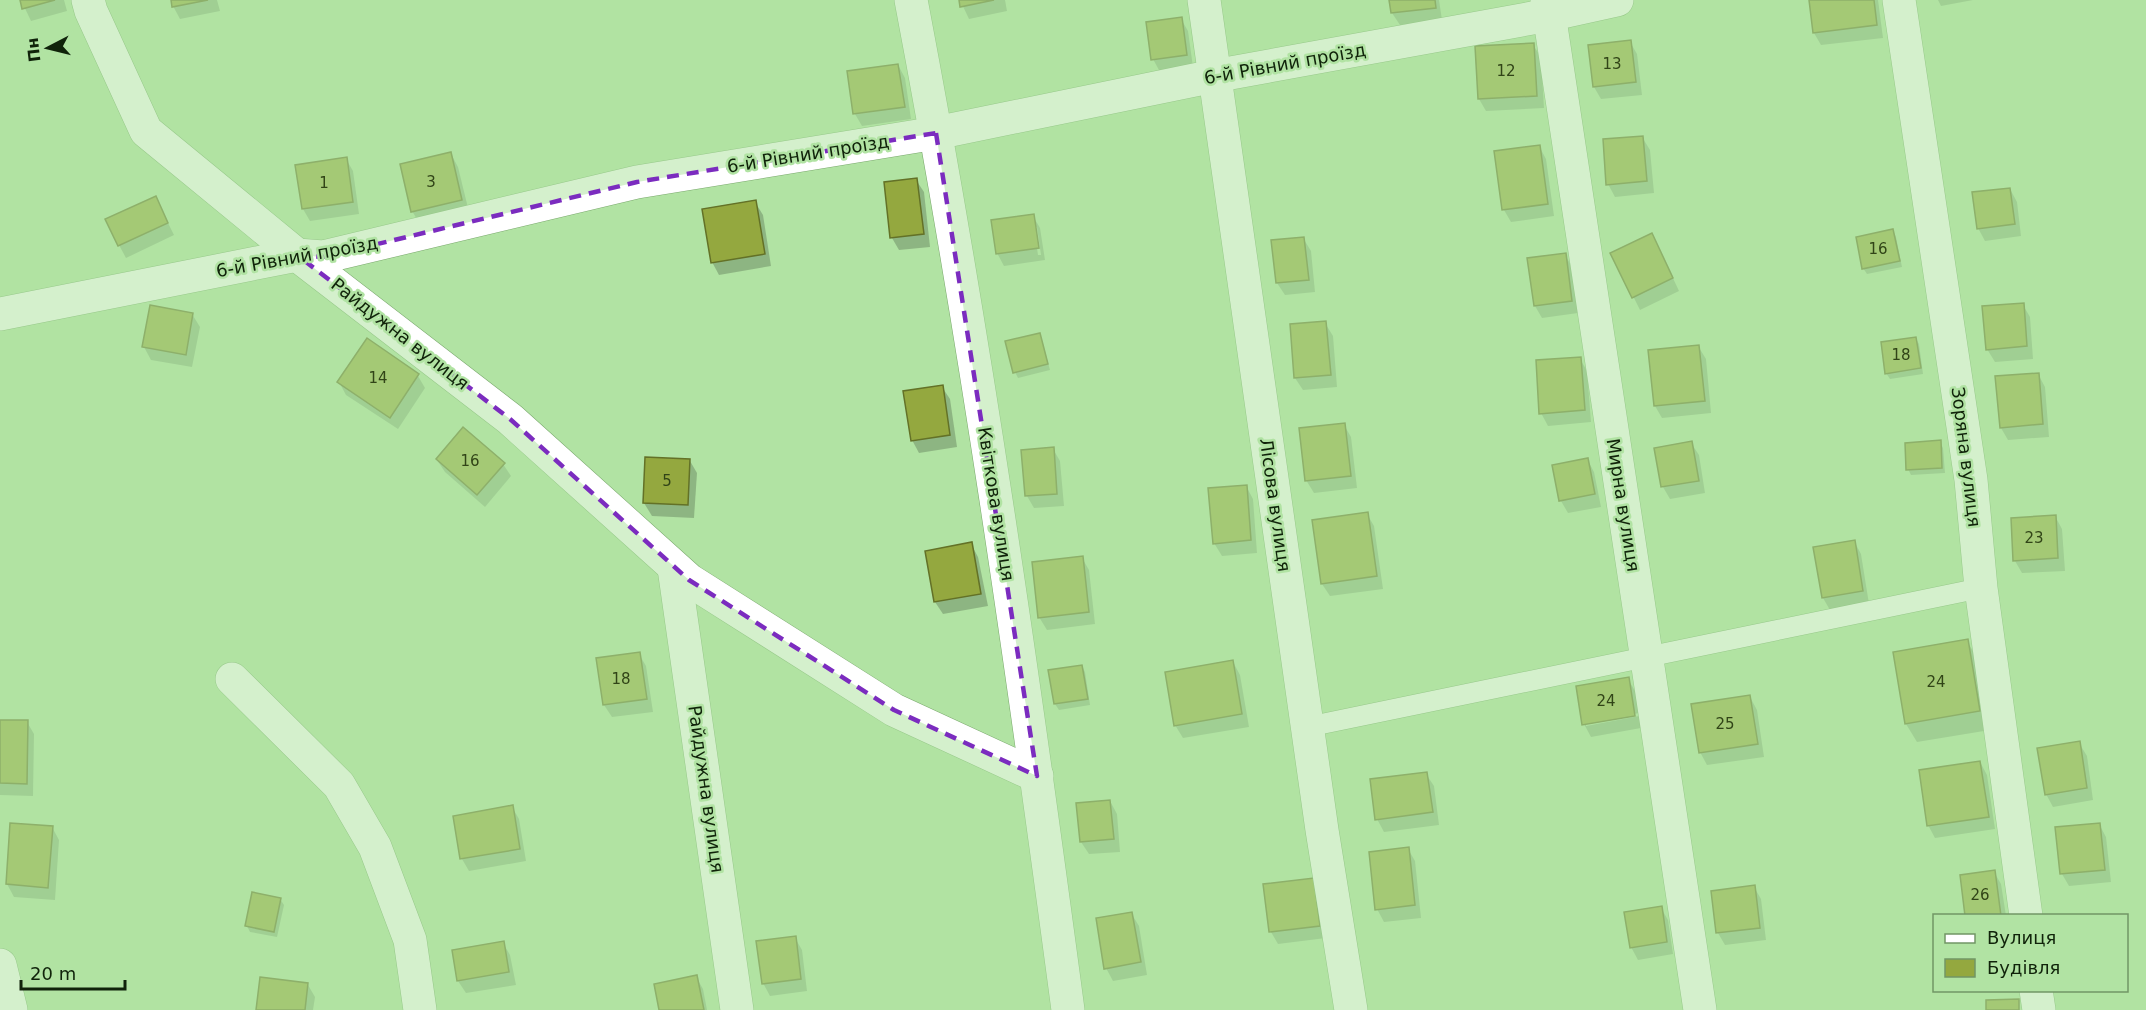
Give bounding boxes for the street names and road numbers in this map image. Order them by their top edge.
street label: 6-й Рівний проїзд [1202,39,1367,88]
street label: 6-й Рівний проїзд [725,130,891,177]
street label: 6-й Рівний проїзд [214,232,379,281]
street label: Райдужна вулиця [327,273,473,394]
street label: Зоряна вулиця [1947,386,1986,528]
street label: Квіткова вулиця [974,425,1019,582]
street label: Лісова вулиця [1256,437,1295,573]
street label: Мирна вулиця [1603,437,1644,573]
street label: Райдужна вулиця [684,704,729,874]

